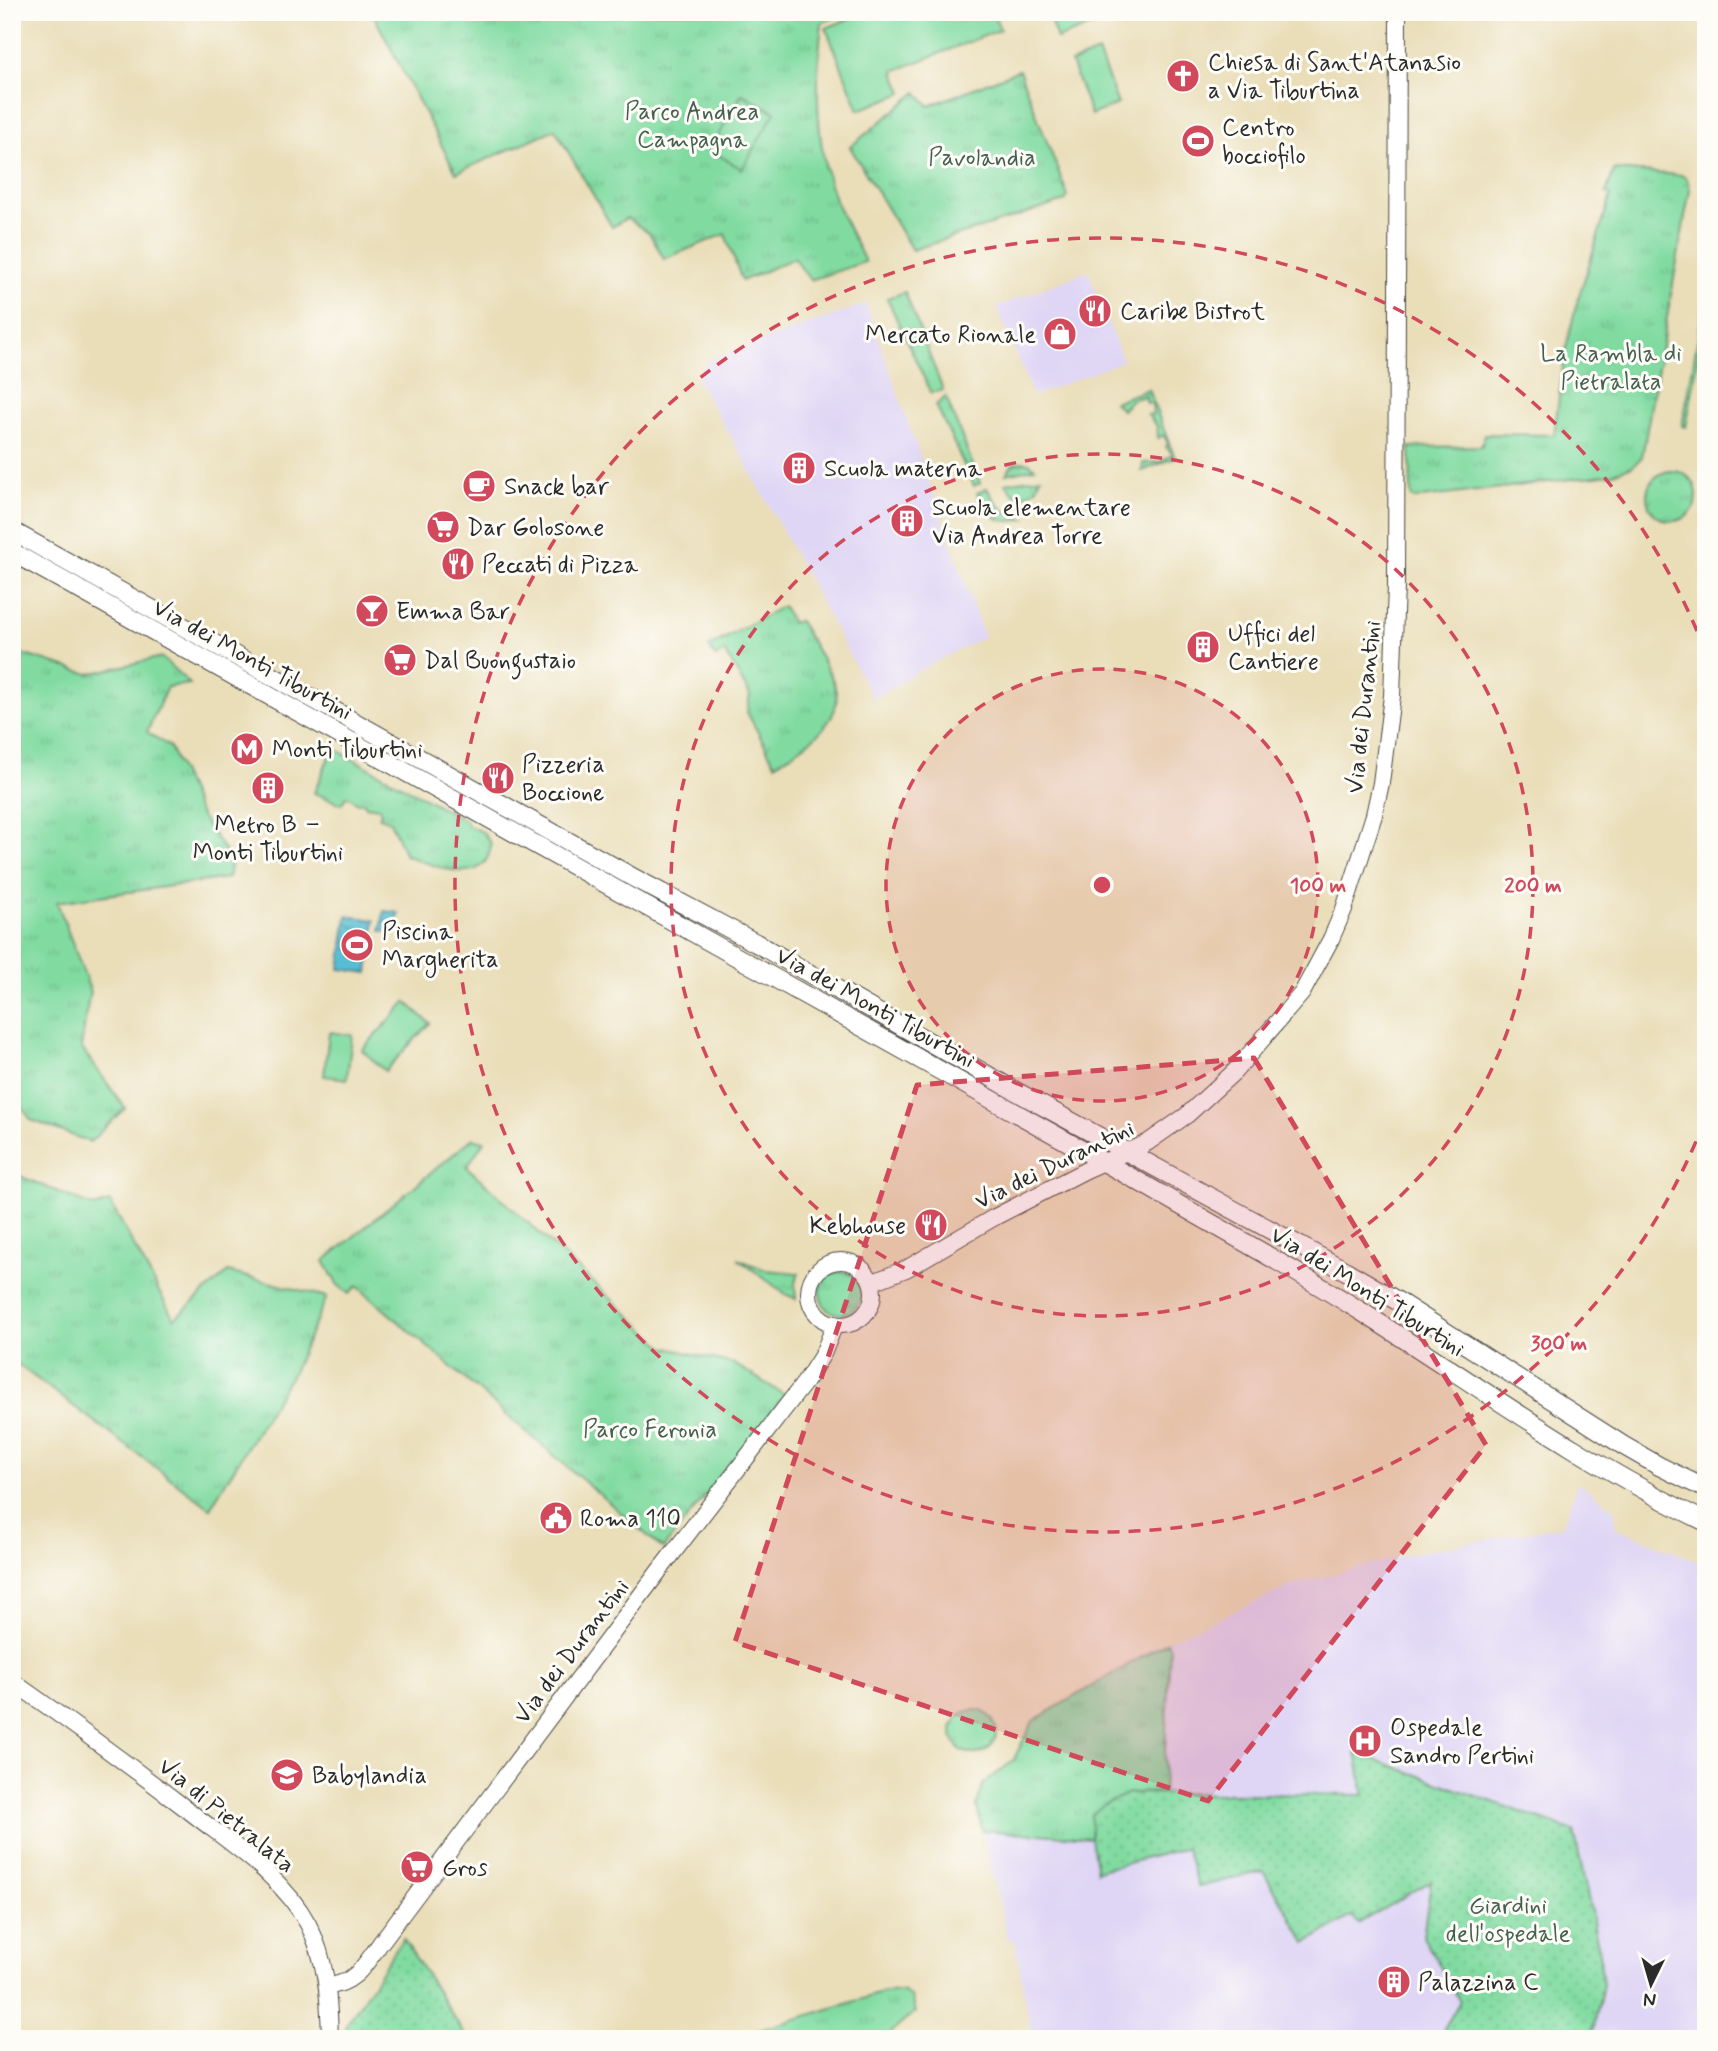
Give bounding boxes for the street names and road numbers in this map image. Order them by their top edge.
street label: Via dei Monti Tiburtini [147,593,358,728]
street label: Via dei Durantini [1340,619,1389,795]
street label: Via dei Monti Tiburtini [770,941,981,1076]
street label: Via dei Durantini [970,1113,1140,1217]
street label: Via dei Monti Tiburtini [1264,1220,1470,1365]
street label: Via dei Durantini [508,1573,637,1731]
street label: Via di Pietralata [151,1752,301,1881]

